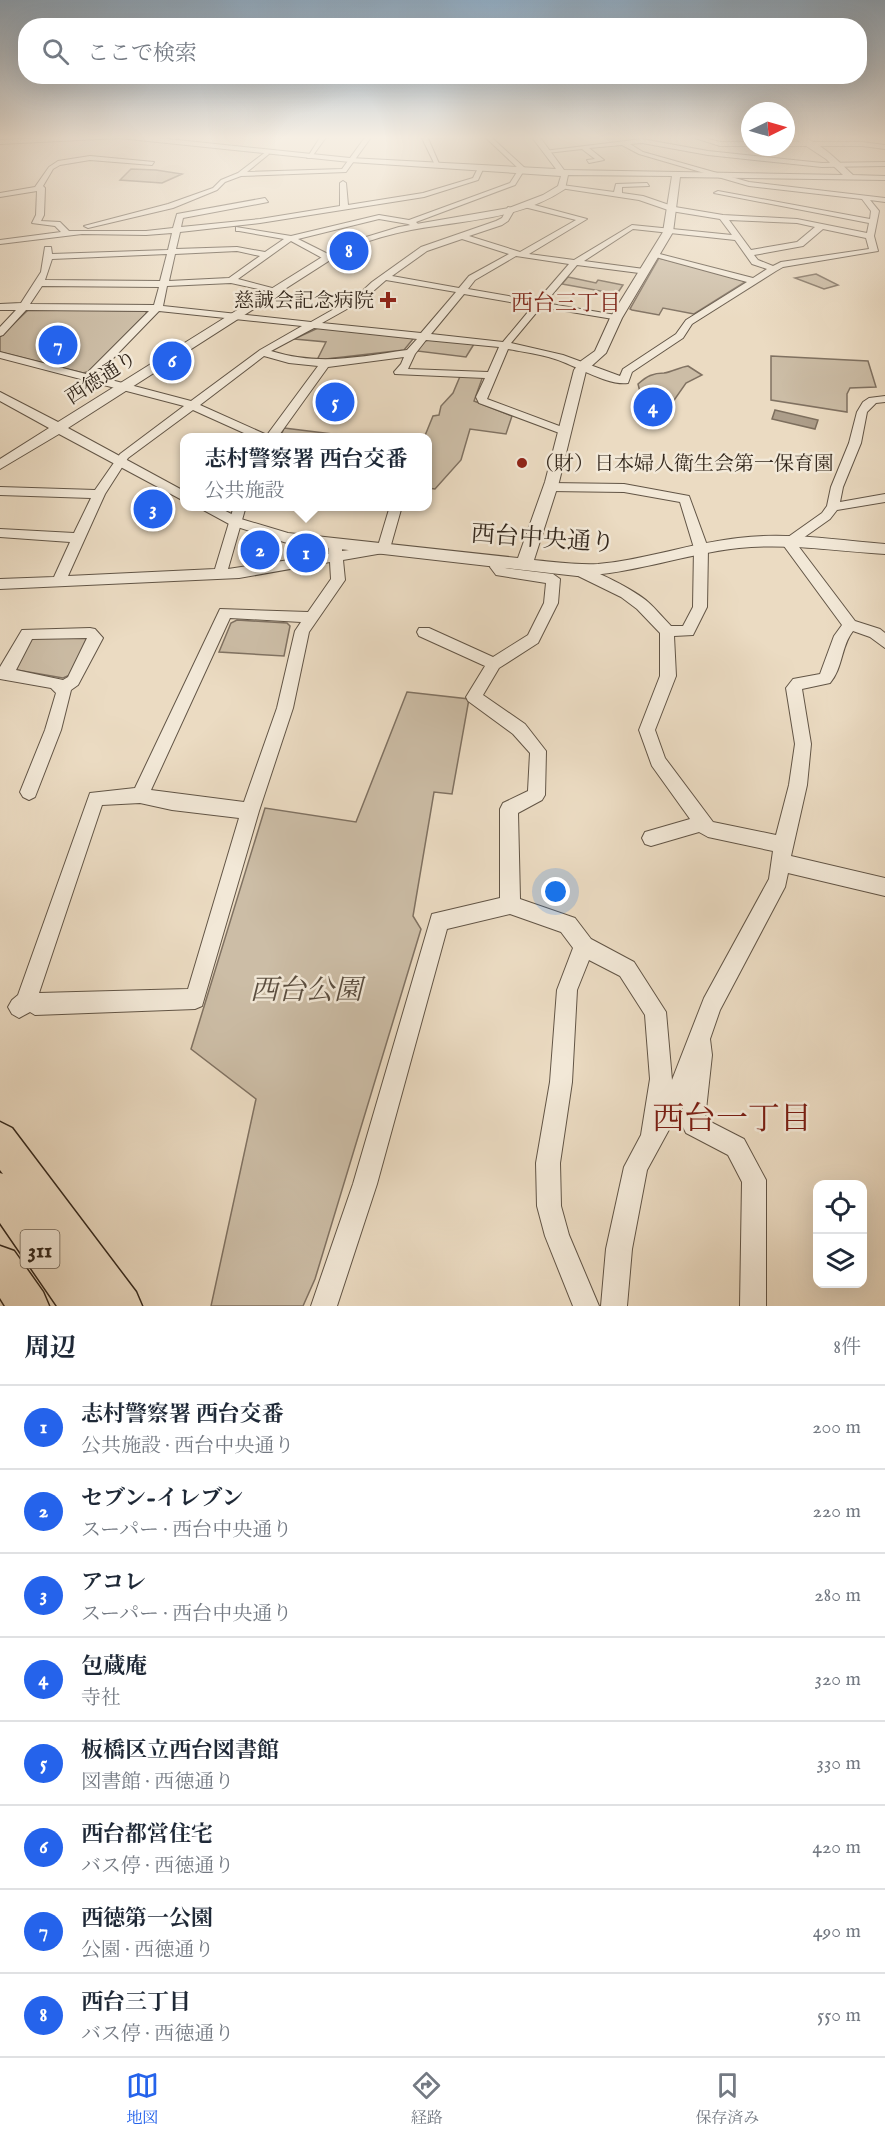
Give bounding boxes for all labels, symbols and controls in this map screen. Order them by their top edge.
search box [18,18,867,84]
icon: search [39,35,72,68]
text: ここで検索 [87,40,197,68]
north arrow [741,102,795,156]
pin: 8 [330,228,368,274]
place label: 慈誠会記念病院 [234,289,374,314]
district label: 西台三丁目 [511,290,621,318]
marker: 慈誠会記念病院 [379,291,397,309]
pin: 7 [38,322,78,368]
pin: 6 [152,338,192,384]
street label: 西徳通り [61,346,142,411]
pin: 5 [316,380,354,424]
pin: 4 [634,384,672,430]
popup [180,433,432,511]
text: 志村警察署 西台交番 [205,446,407,474]
place label: （財）日本婦人衛生会第一保育園 [534,452,834,477]
marker: （財）日本婦人衛生会第一保育園 [515,456,529,470]
text: 公共施設 [205,479,285,504]
pin: 3 [134,486,172,532]
street label: 西台中央通り [470,519,616,560]
pin: 2 [240,528,280,572]
pin: 1 [286,530,326,576]
your location [541,877,570,906]
park label: 西台公園 [250,974,366,1009]
district label: 西台一丁目 [652,1100,812,1141]
map controls [813,1180,867,1288]
button: locate [813,1180,867,1234]
road number: 311 [20,1230,60,1268]
button: layers [813,1234,867,1288]
text: 周辺 [24,1332,76,1365]
text: 8件 [833,1335,861,1360]
text: 志村警察署 西台交番 [81,1401,284,1429]
text: 1 [40,1415,47,1440]
text: 200 m [812,1415,861,1440]
text: 公共施設 · 西台中央通り [81,1434,294,1459]
text: セブン-イレブン [81,1485,243,1513]
text: 2 [39,1499,48,1524]
text: 220 m [813,1499,861,1524]
text: スーパー · 西台中央通り [81,1518,292,1543]
text: アコレ [81,1569,146,1597]
text: 3 [40,1583,47,1608]
text: 280 m [814,1583,861,1608]
text: スーパー · 西台中央通り [81,1602,292,1627]
text: 包蔵庵 [81,1653,147,1681]
text: 4 [39,1667,48,1692]
text: 320 m [815,1667,861,1692]
text: 寺社 [81,1686,121,1711]
text: 板橋区立西台図書館 [81,1737,279,1765]
text: 5 [40,1751,47,1776]
text: 330 m [816,1751,861,1776]
text: 図書館 · 西徳通り [81,1770,234,1795]
text: 西台都営住宅 [81,1821,213,1849]
text: 6 [39,1835,48,1860]
text: 420 m [812,1835,861,1860]
text: バス停 · 西徳通り [81,1854,234,1879]
text: 西徳第一公園 [81,1905,213,1933]
text: 7 [39,1919,48,1944]
text: 490 m [813,1919,861,1944]
text: 公園 · 西徳通り [81,1938,214,1963]
text: 西台三丁目 [81,1989,191,2017]
text: 8 [40,2003,47,2028]
text: 550 m [817,2003,861,2028]
text: バス停 · 西徳通り [81,2022,234,2047]
tab: 地図 [126,2069,159,2129]
tab: 経路 [410,2069,443,2129]
tab: 保存済み [695,2069,759,2129]

